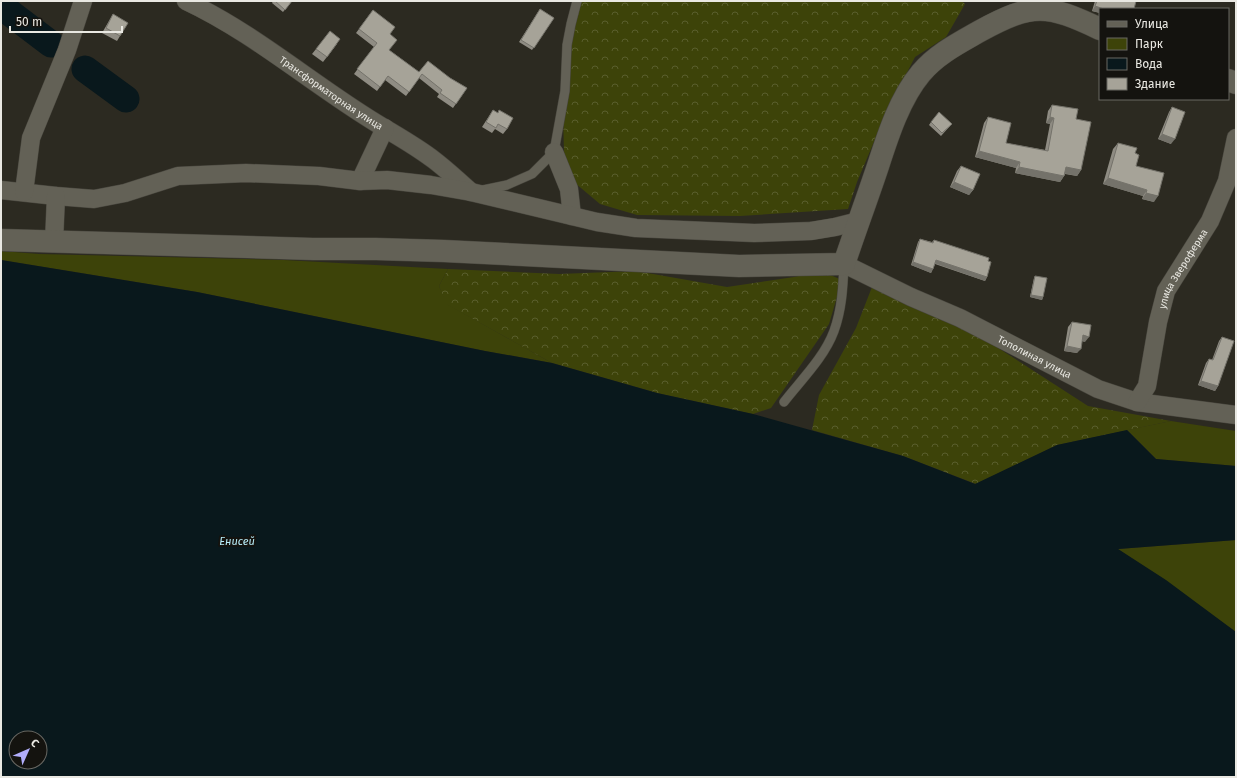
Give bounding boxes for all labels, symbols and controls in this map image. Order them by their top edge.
scale bar [10,8,122,34]
legend [1099,8,1229,100]
text: 50 m [16,15,42,29]
text: Улица [1135,17,1169,31]
text: Парк [1135,37,1164,51]
street label: Трансформаторная улица [277,54,385,133]
text: Вода [1135,57,1162,71]
text: Здание [1135,77,1175,91]
street label: улица Звероферма [1157,227,1210,310]
street label: Тополиная улица [995,333,1073,381]
water label: Енисей [219,535,255,548]
north arrow [8,730,48,770]
text: С [28,736,42,751]

